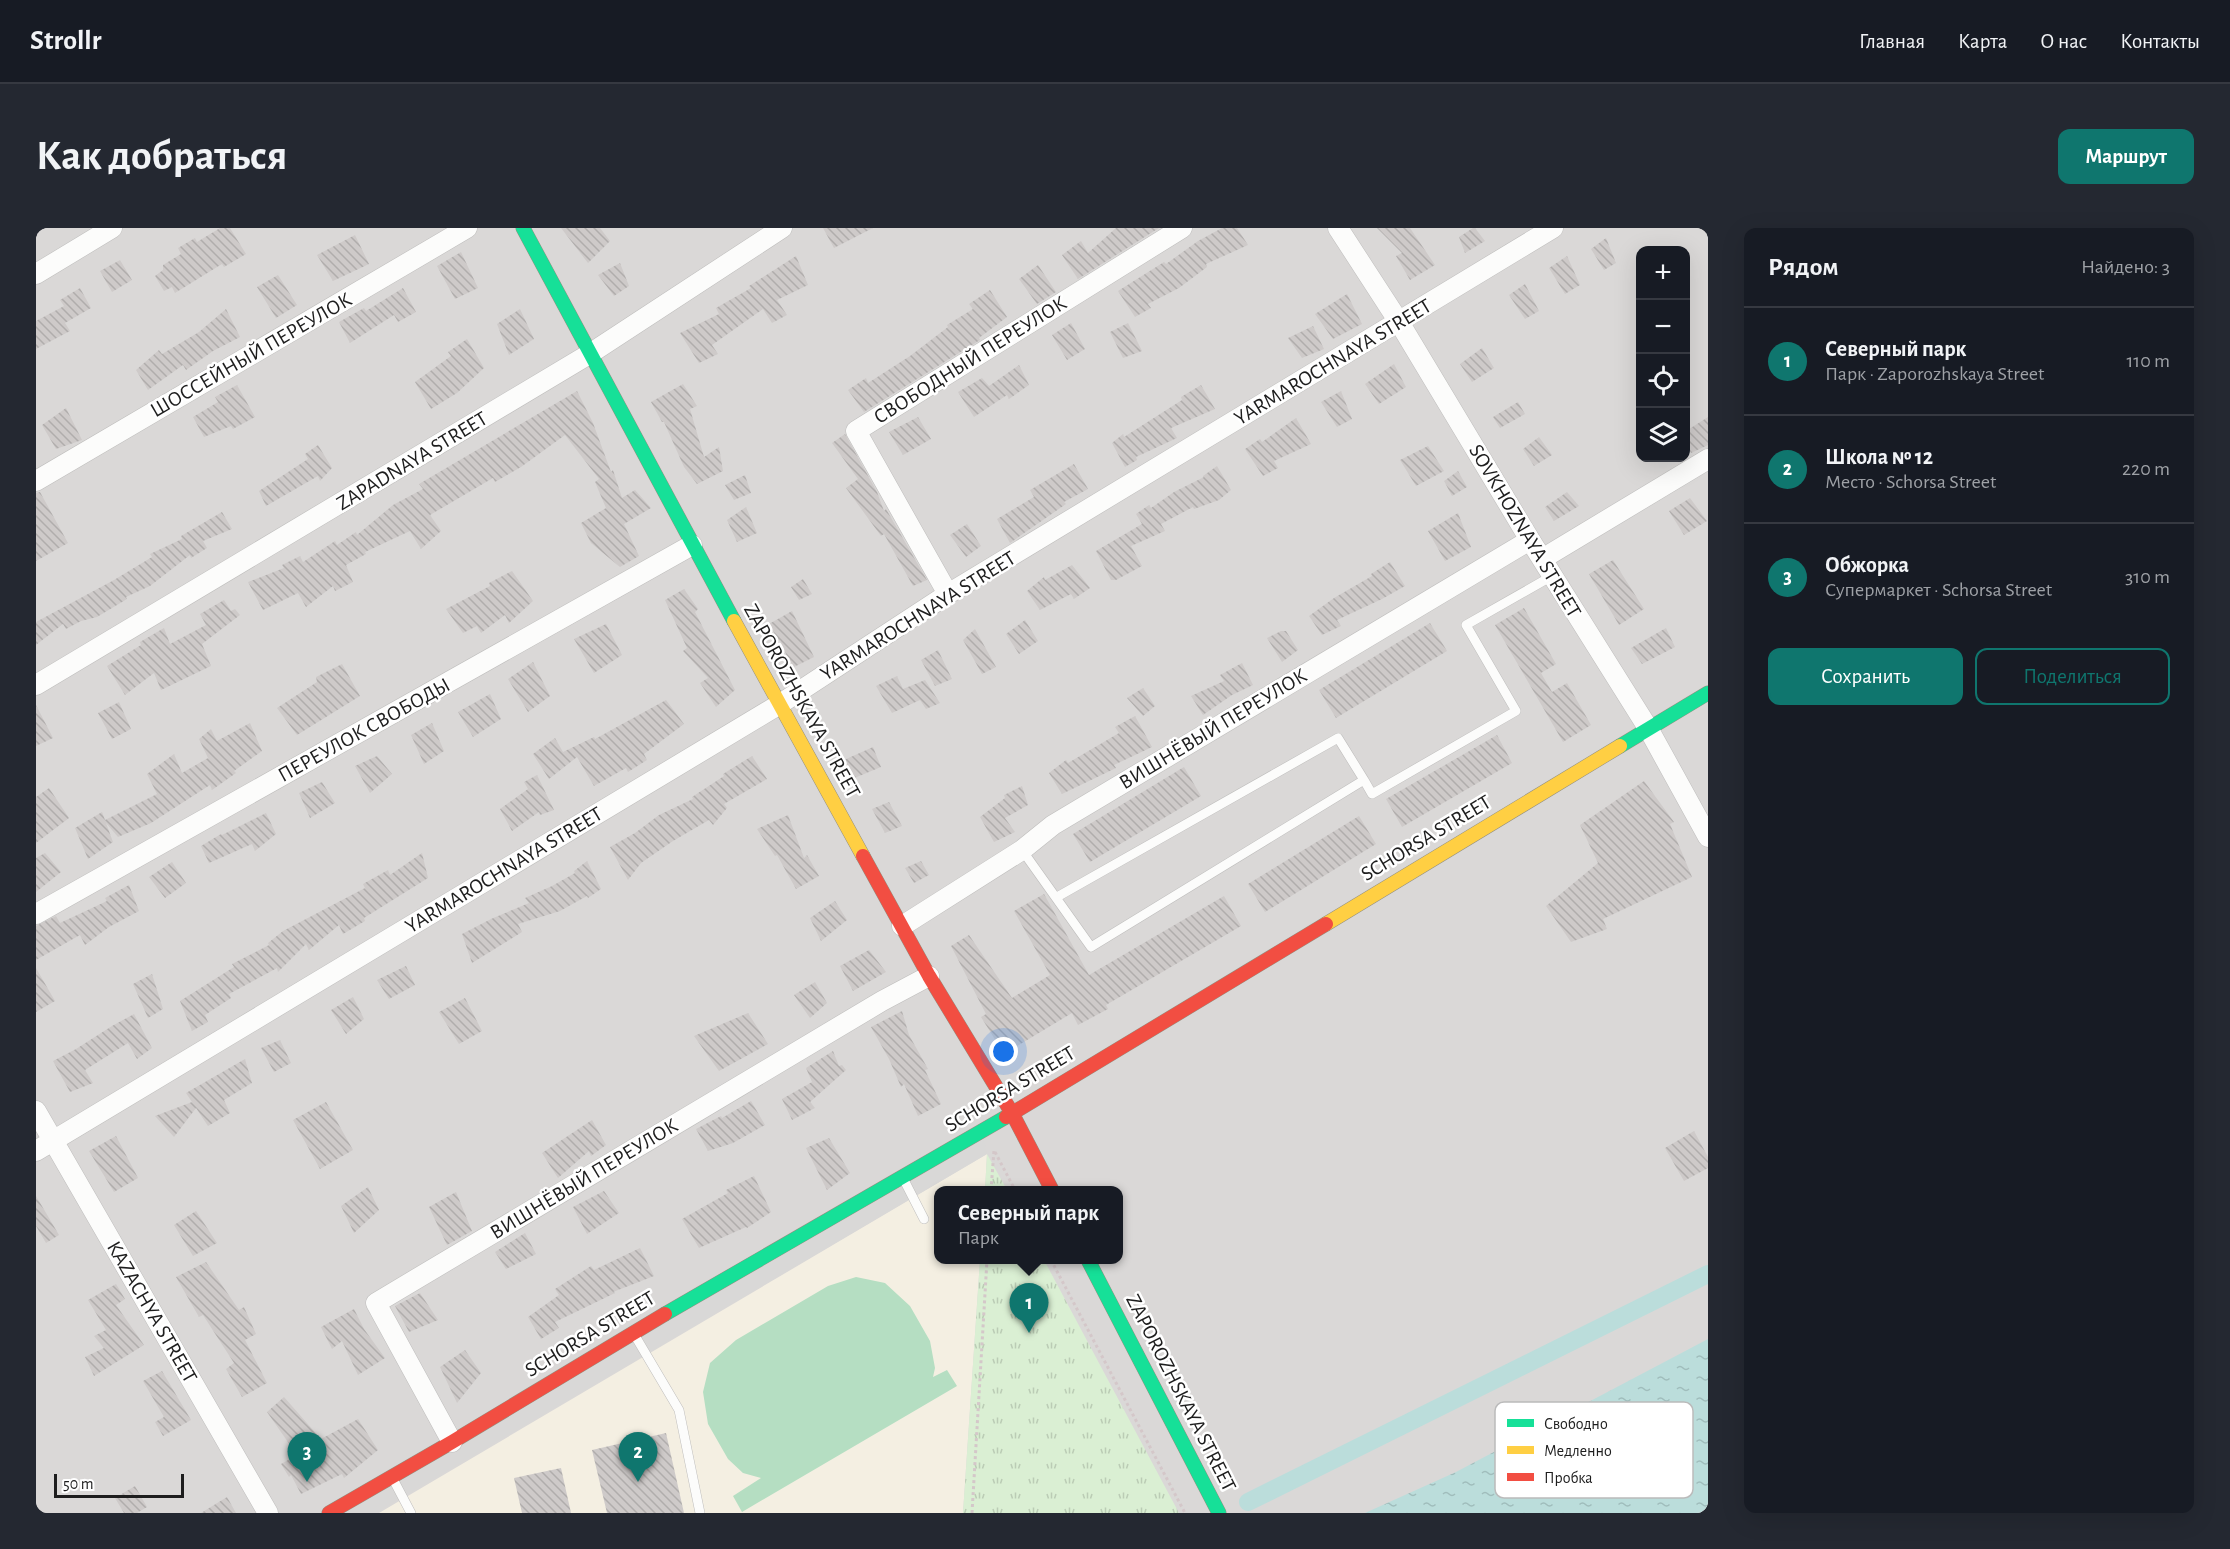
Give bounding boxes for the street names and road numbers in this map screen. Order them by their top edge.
street label: ШОССЕЙНЫЙ ПЕРЕУЛОК [146,288,355,421]
street label: СВОБОДНЫЙ ПЕРЕУЛОК [869,291,1070,428]
street label: YARMAROCHNAYA STREET [1231,295,1435,429]
street label: ZAPADNAYA STREET [333,408,491,514]
street label: SOVKHOZNAYA STREET [1465,441,1585,621]
street label: YARMAROCHNAYA STREET [817,547,1019,685]
street label: ZAPOROZHSKAYA STREET [740,601,864,801]
street label: ВИШНЁВЫЙ ПЕРЕУЛОК [1115,664,1311,793]
street label: ПЕРЕУЛОК СВОБОДЫ [274,674,454,786]
street label: SCHORSA STREET [1357,791,1495,885]
street label: YARMAROCHNAYA STREET [402,803,606,937]
street label: SCHORSA STREET [941,1042,1079,1136]
street label: ВИШНЁВЫЙ ПЕРЕУЛОК [486,1114,682,1243]
street label: KAZACHYA STREET [103,1238,201,1386]
street label: SCHORSA STREET [521,1287,659,1381]
street label: ZAPOROZHSKAYA STREET [1122,1291,1240,1495]

